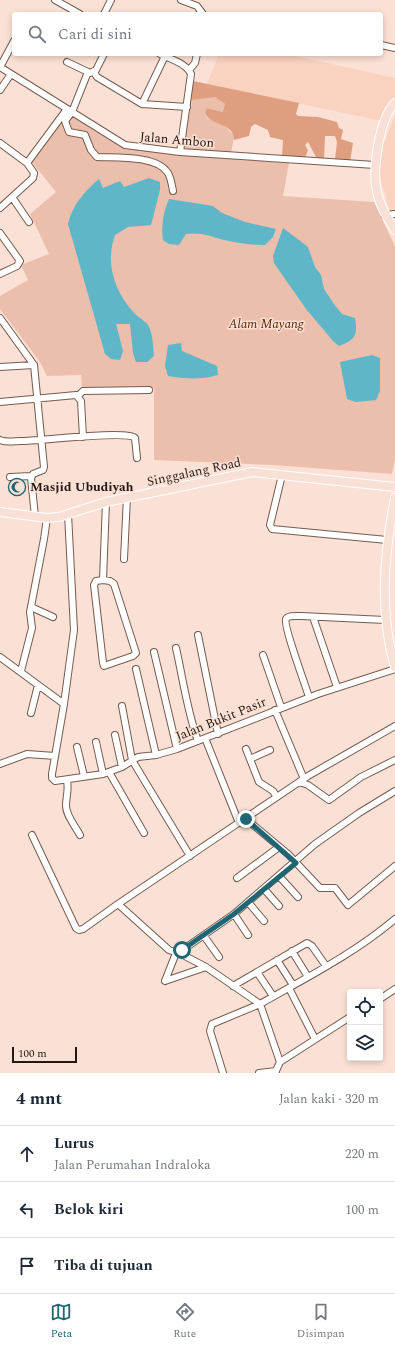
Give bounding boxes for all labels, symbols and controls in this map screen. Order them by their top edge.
search box [12,12,383,56]
icon: search [26,23,48,45]
text: Cari di sini [58,23,132,46]
street label: Jalan Ambon [139,127,216,153]
park label: Alam Mayang [228,314,305,334]
street label: Singgalang Road [145,452,243,492]
mosque icon: Masjid Ubudiyah [7,477,27,497]
place label: Masjid Ubudiyah [30,477,134,497]
street label: Jalan Bukit Pasir [173,692,269,746]
route end [237,810,255,828]
route start [173,941,191,959]
map controls [347,989,383,1061]
button: locate [347,989,383,1025]
button: layers [347,1025,383,1061]
scale bar [12,1045,77,1064]
text: 100 m [18,1045,47,1062]
text: 4 mnt [16,1086,62,1112]
text: Jalan kaki · 320 m [279,1089,379,1109]
text: Lurus [54,1132,94,1155]
icon: ahead [16,1143,38,1165]
text: 220 m [345,1144,379,1164]
text: Jalan Perumahan Indraloka [54,1155,211,1175]
text: Belok kiri [54,1198,123,1221]
icon: left [16,1199,38,1221]
text: 100 m [345,1200,379,1220]
text: Tiba di tujuan [54,1254,153,1277]
icon: arrive [16,1255,38,1277]
tab: Peta [50,1301,72,1342]
tab: Rute [173,1301,196,1342]
tab: Disimpan [297,1301,345,1342]

